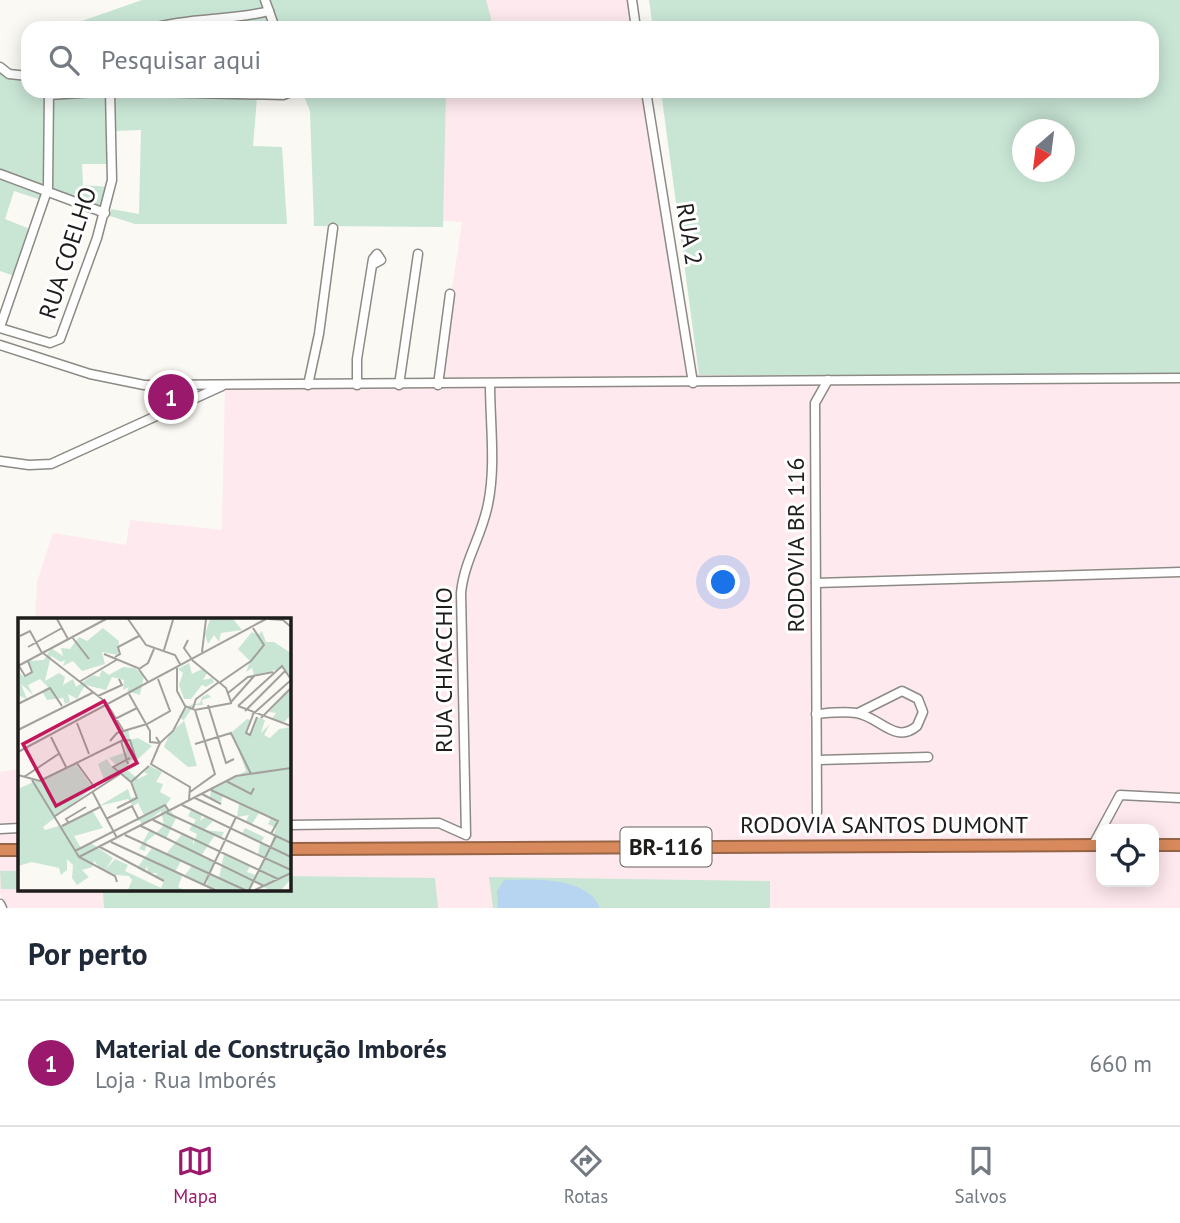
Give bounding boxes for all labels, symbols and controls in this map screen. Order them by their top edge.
search box [21,21,1159,98]
icon: search [45,41,83,79]
text: Pesquisar aqui [101,43,261,76]
north arrow [1012,119,1075,182]
street label: RUA COELHO [32,183,103,323]
street label: RUA 2 [669,201,710,267]
pin: 1 [148,371,194,423]
street label: RODOVIA BR 116 [780,457,811,633]
your location [706,565,740,599]
street label: RUA CHIACCHIO [428,587,459,753]
inset map [18,618,290,890]
street label: RODOVIA SANTOS DUMONT [740,809,1028,840]
map controls [1096,824,1159,887]
button: locate [1096,824,1159,887]
road number: BR-116 [620,828,712,866]
text: Por perto [28,934,148,973]
text: Material de Construção Imborés [95,1032,447,1065]
text: 1 [44,1049,58,1078]
text: 660 m [1090,1049,1152,1078]
text: Loja · Rua Imborés [95,1065,277,1094]
tab: Mapa [173,1142,217,1208]
tab: Rotas [564,1142,608,1208]
tab: Salvos [955,1142,1007,1208]

